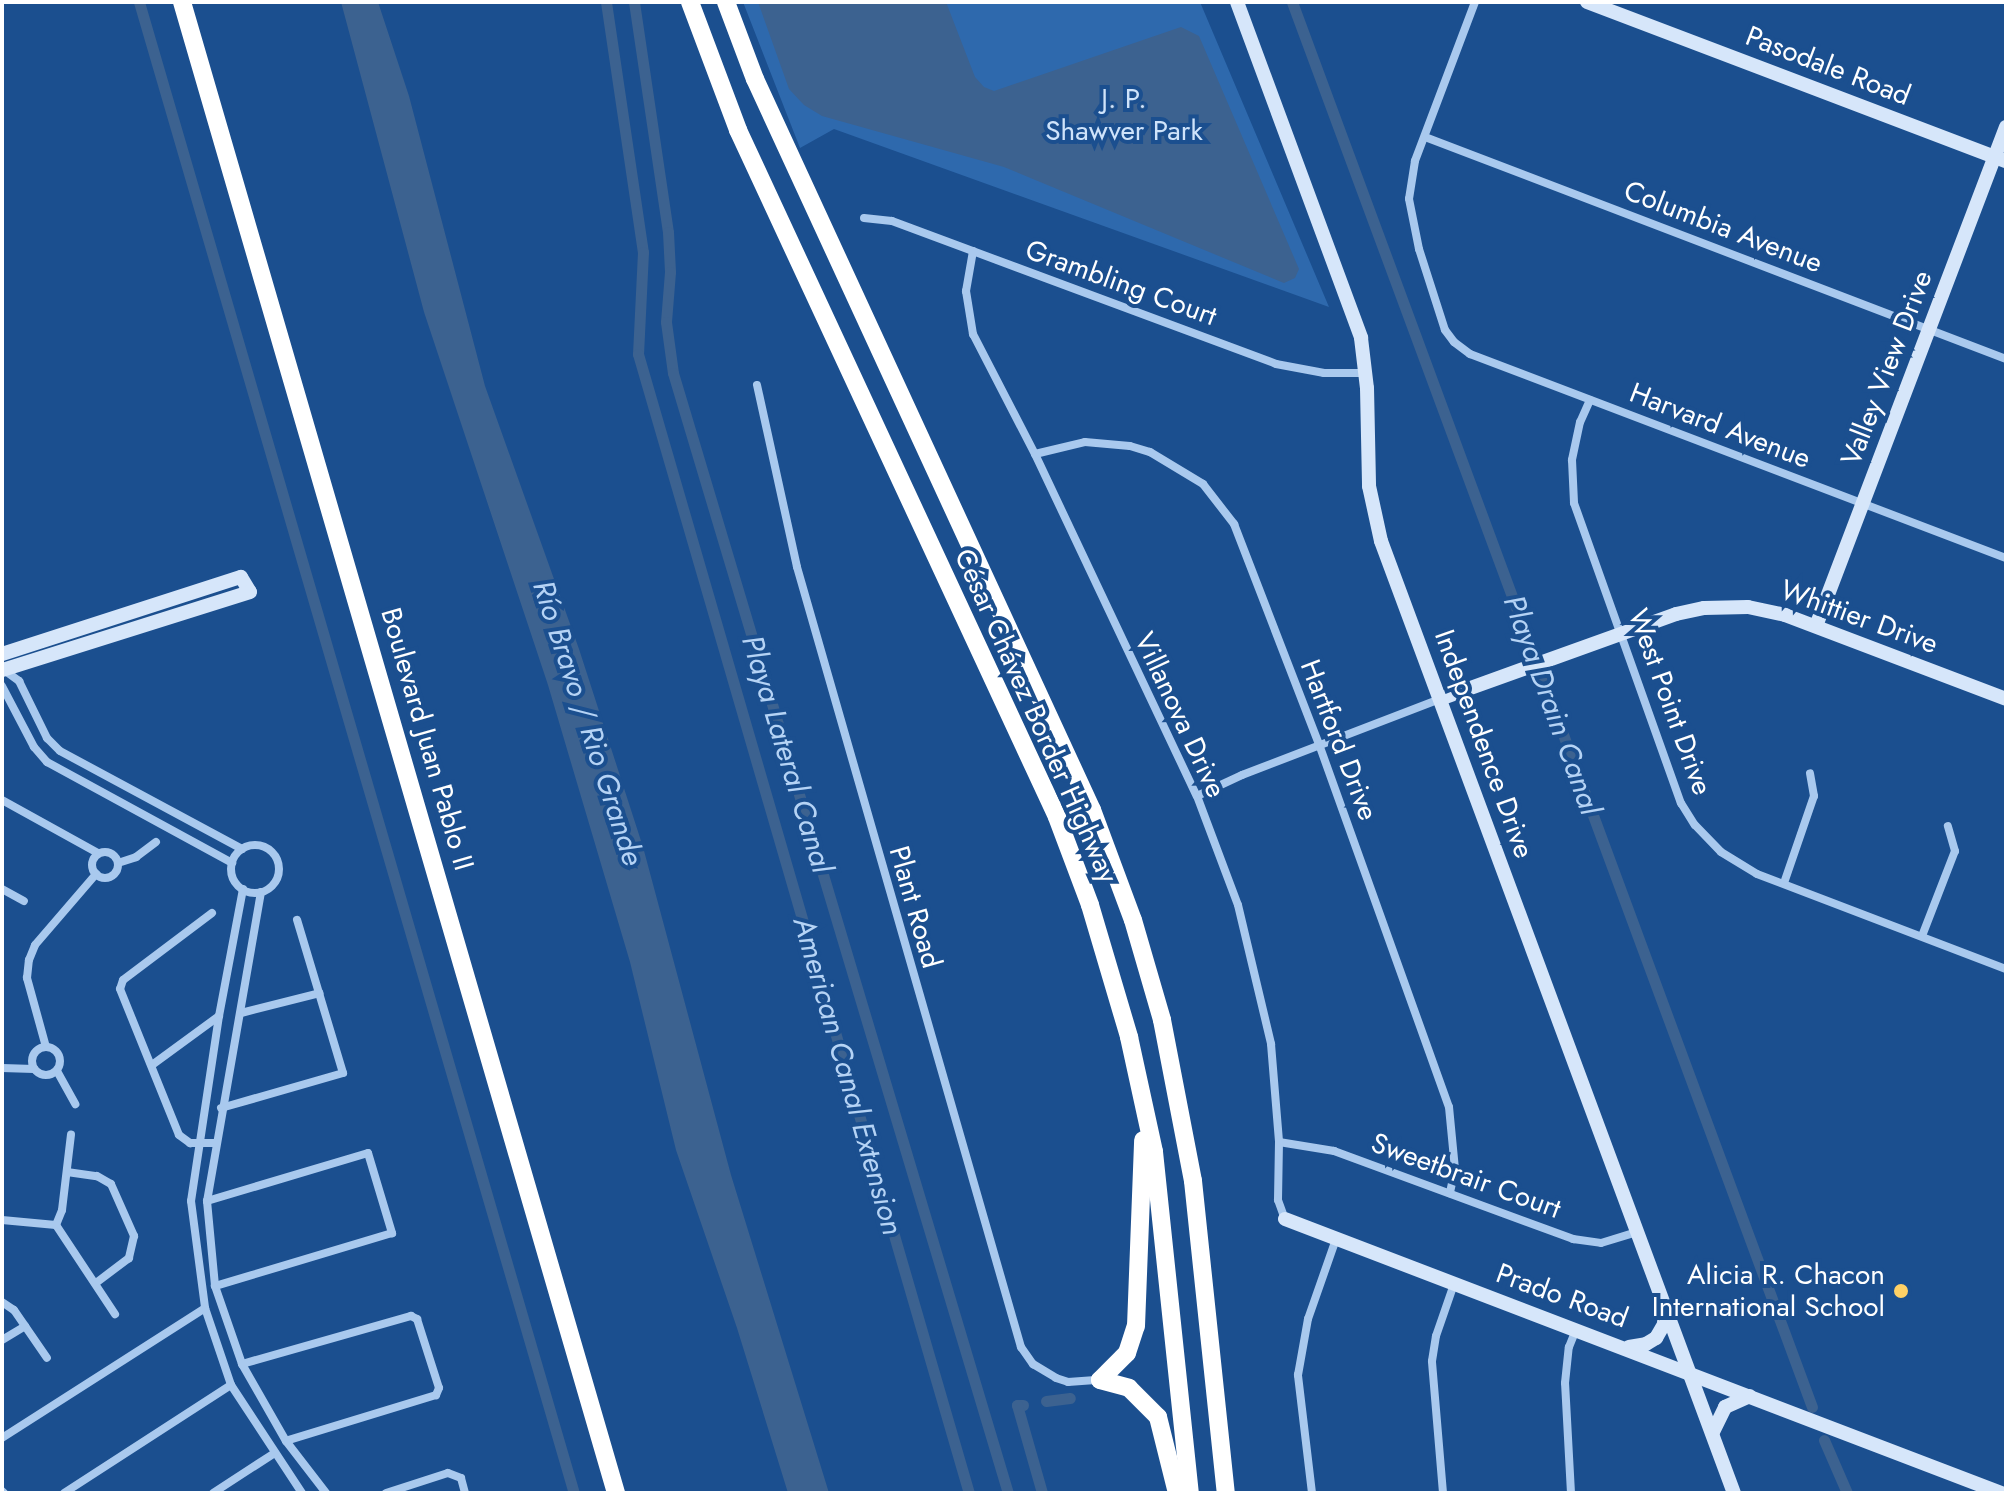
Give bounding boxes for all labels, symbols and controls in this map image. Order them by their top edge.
street label: Pasodale Road [1741,19,1915,113]
park label: J. P. Shawver Park [1045,82,1203,148]
street label: Columbia Avenue [1619,174,1827,280]
street label: Grambling Court [1021,233,1221,333]
street label: Valley View Drive [1834,266,1940,470]
street label: Harvard Avenue [1625,376,1815,476]
street label: César Chávez Border Highway [947,544,1125,888]
street label: Whittier Drive [1776,573,1942,661]
water label: Río Bravo / Rio Grande [525,576,651,870]
water label: Playa Drain Canal [1496,590,1608,820]
street label: Boulevard Juan Pablo II [373,604,481,874]
street label: West Point Drive [1621,604,1719,800]
street label: Independence Drive [1427,625,1541,863]
street label: Villanova Drive [1127,627,1233,803]
water label: Playa Lateral Canal [734,631,840,877]
street label: Hartford Drive [1293,655,1385,825]
street label: Plant Road [882,842,948,972]
water label: American Canal Extension [785,913,911,1239]
street label: Sweetbrair Court [1367,1126,1565,1226]
street label: Prado Road [1491,1257,1633,1335]
place label: Alicia R. Chacon International School [1652,1258,1885,1324]
marker: Alicia R. Chacon International School [1892,1282,1910,1300]

